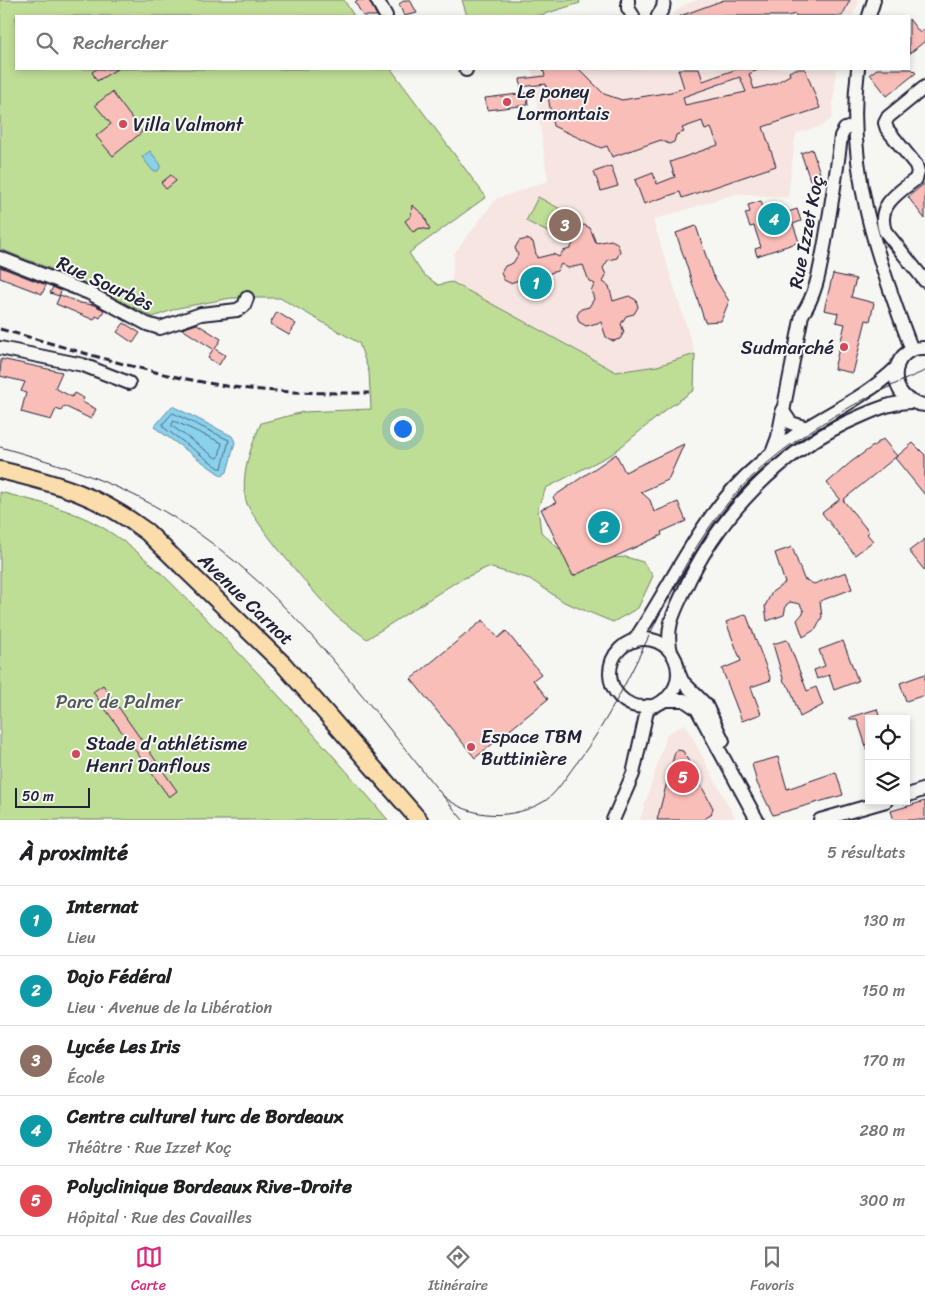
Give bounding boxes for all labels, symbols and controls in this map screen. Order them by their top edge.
search box [15,15,910,70]
text: Rechercher [73,26,168,59]
icon: search [33,29,61,57]
place label: Le poney Lormontais [517,75,610,130]
marker: Le poney Lormontais [501,96,513,108]
place label: Villa Valmont [133,108,245,141]
marker: Villa Valmont [117,118,129,130]
street label: Rue Izzet Koç [779,172,833,291]
pin: 4 [758,200,790,238]
pin: 3 [549,206,581,244]
street label: Rue Sourbès [51,246,159,320]
pin: 1 [520,264,552,302]
place label: Sudmarché [741,331,834,364]
marker: Sudmarché [838,341,850,353]
your location [390,416,416,442]
pin: 2 [588,508,620,546]
street label: Avenue Carnot [190,544,302,654]
park label: Parc de Palmer [56,685,184,718]
map controls [865,715,910,805]
button: locate [865,715,910,760]
place label: Espace TBM Buttinière [481,720,582,775]
place label: Stade d'athlétisme Henri Danflous [86,727,247,782]
marker: Espace TBM Buttinière [465,741,477,753]
marker: Stade d'athlétisme Henri Danflous [70,748,82,760]
pin: 5 [667,758,699,796]
button: layers [865,760,910,805]
text: 50 m [22,784,54,809]
scale bar [15,785,90,808]
text: À proximité [20,834,128,872]
text: 5 résultats [827,838,905,867]
text: Internat [67,890,139,923]
text: 1 [33,906,39,935]
text: 130 m [863,906,905,935]
text: Lieu [67,923,96,952]
text: Dojo Fédéral [67,960,171,993]
text: 2 [31,976,41,1005]
text: 150 m [862,976,905,1005]
text: Lieu · Avenue de la Libération [67,993,272,1022]
text: Lycée Les Iris [67,1030,180,1063]
text: 3 [32,1046,40,1075]
text: 170 m [862,1046,905,1075]
text: École [67,1063,105,1092]
text: Centre culturel turc de Bordeaux [67,1100,343,1133]
text: 4 [31,1116,41,1145]
text: 280 m [860,1116,905,1145]
text: Théâtre · Rue Izzet Koç [67,1133,231,1162]
text: Polyclinique Bordeaux Rive-Droite [67,1170,352,1203]
text: 5 [31,1186,41,1215]
text: 300 m [860,1186,905,1215]
text: Hôpital · Rue des Cavailles [67,1203,252,1232]
tab: Carte [131,1243,166,1298]
tab: Itinéraire [428,1243,488,1298]
tab: Favoris [750,1243,794,1298]

